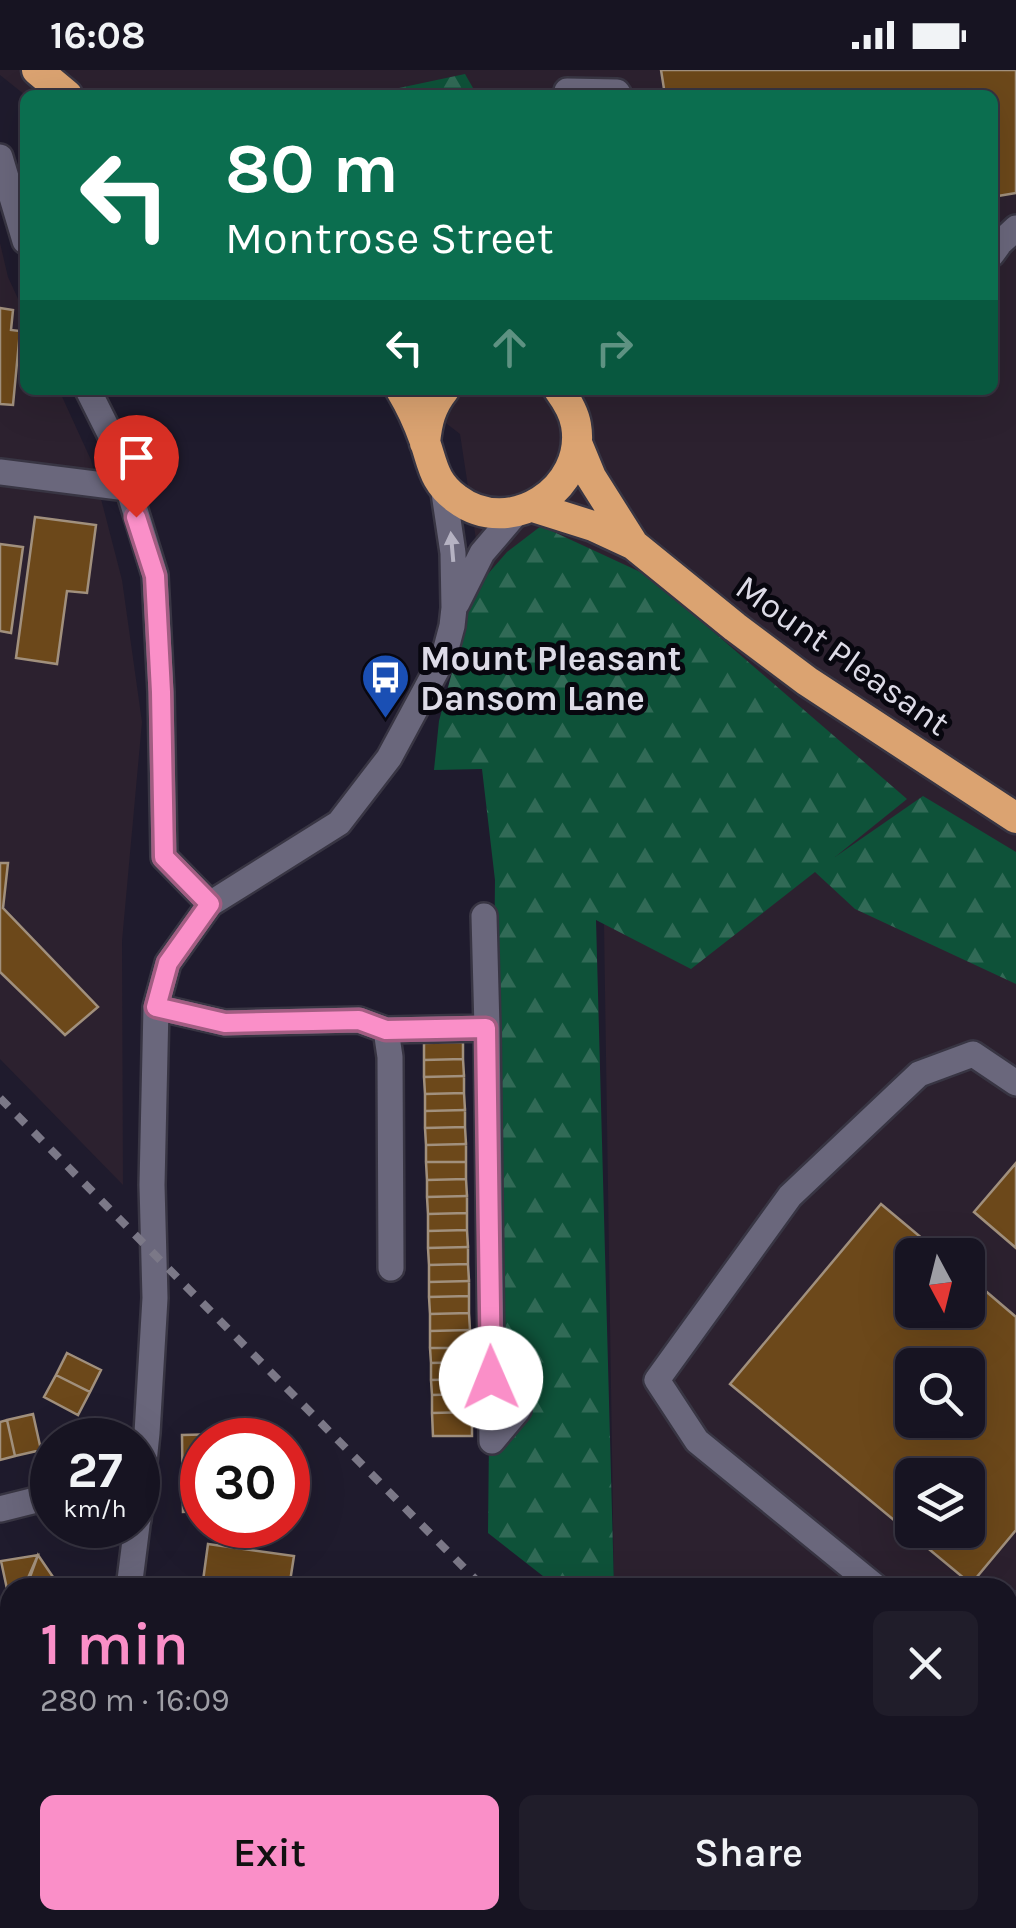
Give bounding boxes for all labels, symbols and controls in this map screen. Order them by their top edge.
text: 16:08 [50,13,145,58]
text: 80 m [225,128,399,210]
icon: left [60,130,190,260]
text: Montrose Street [225,212,554,264]
icon: left [377,320,432,375]
icon: ahead [482,320,537,375]
icon: right [587,320,642,375]
pin [94,415,179,518]
icon: arrive [109,430,164,485]
one-way arrow [444,531,460,562]
street label: Mount Pleasant [728,567,957,744]
place label: Mount Pleasant Dansom Lane [420,638,681,719]
bus stop icon: Mount Pleasant Dansom Lane [359,652,411,720]
north arrow [895,1238,985,1328]
map controls [895,1238,985,1548]
position arrow [439,1326,543,1430]
button: search [895,1348,985,1438]
speed limit sign: 30 [180,1418,310,1548]
text: 27 [67,1441,123,1500]
button: layers [895,1458,985,1548]
text: km/h [63,1494,127,1523]
text: 1 min [40,1609,189,1679]
button: close [873,1611,978,1716]
text: 280 m · 16:09 [40,1682,229,1719]
button: Exit [40,1795,499,1910]
button: Share [519,1795,978,1910]

